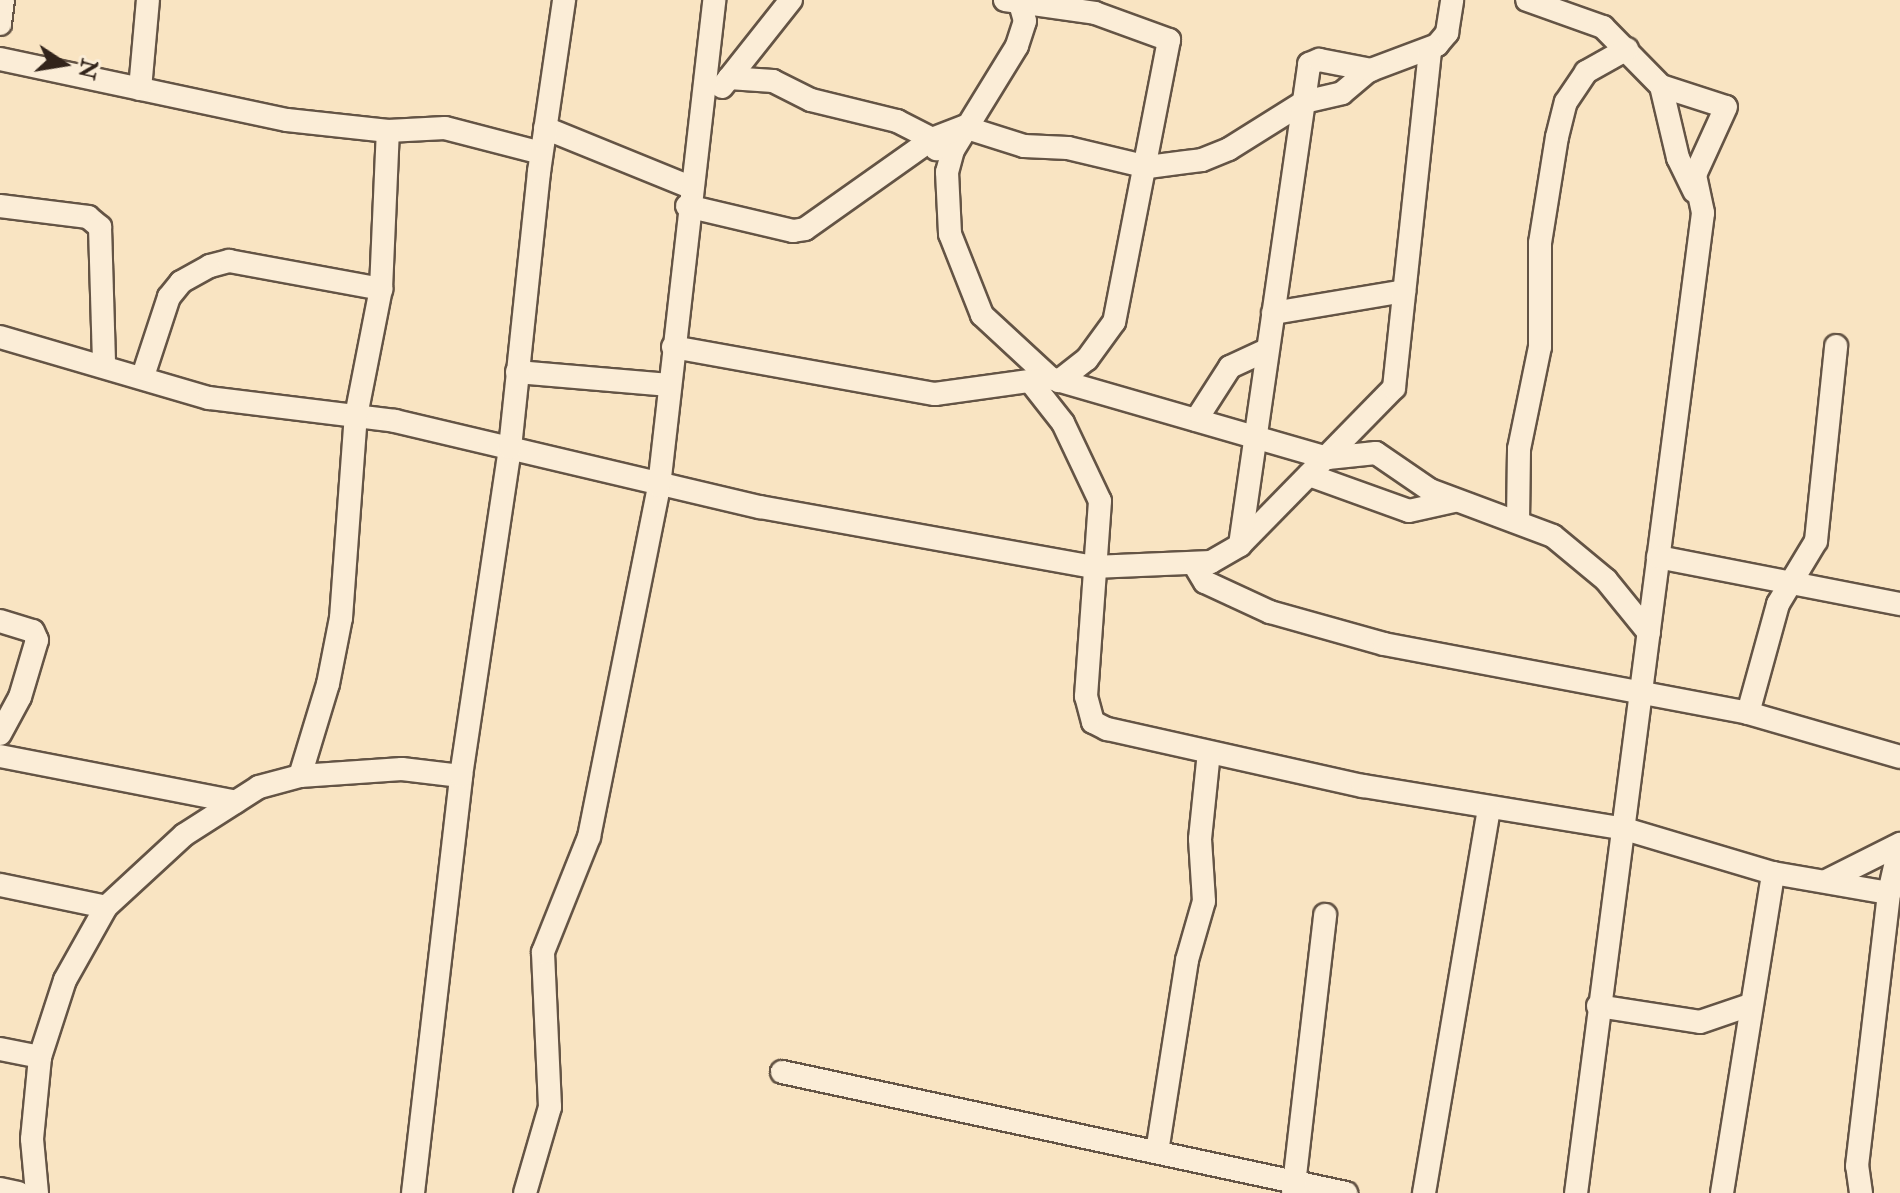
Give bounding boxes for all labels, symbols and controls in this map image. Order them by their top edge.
north arrow [24,24,104,104]
text: N [72,56,103,82]

